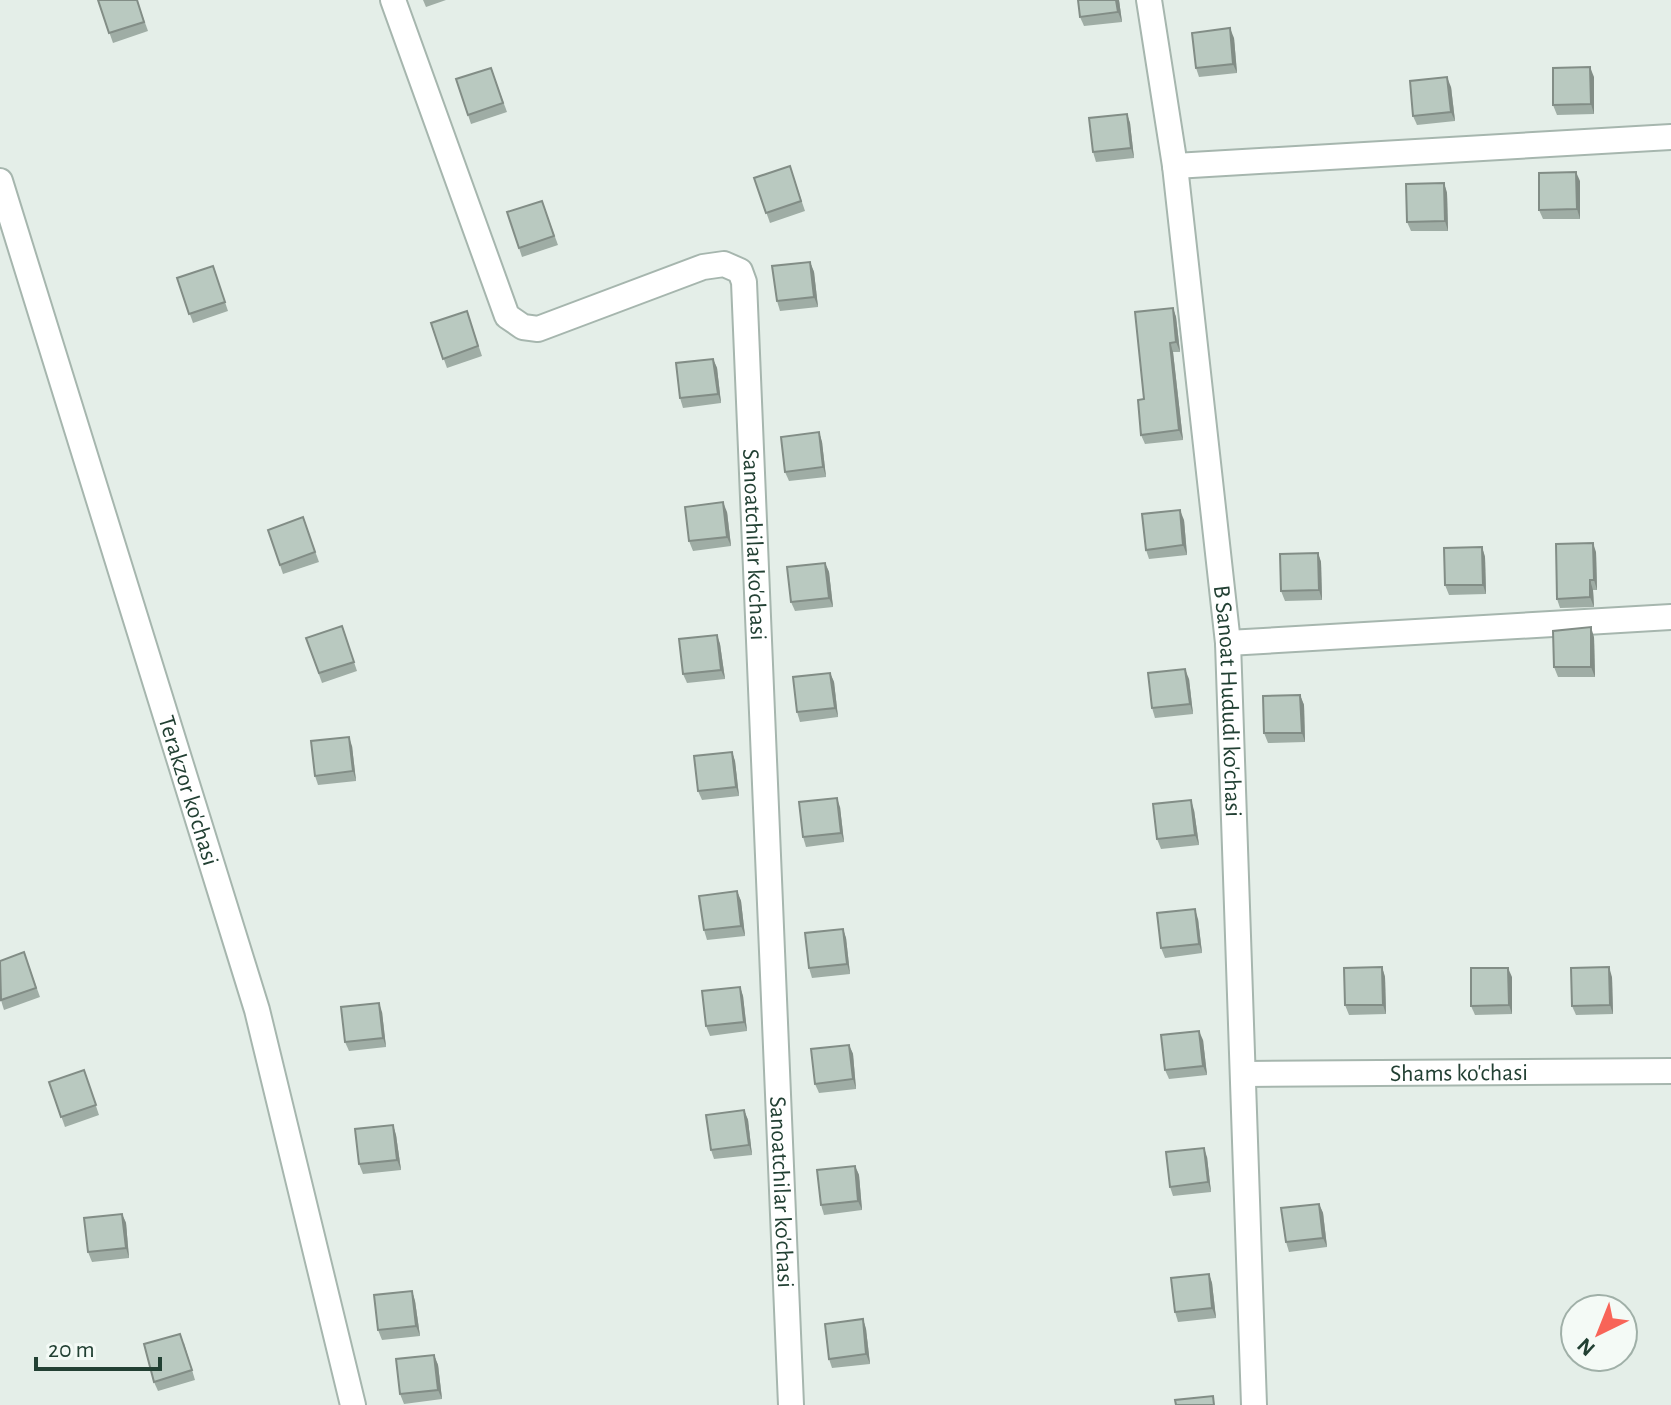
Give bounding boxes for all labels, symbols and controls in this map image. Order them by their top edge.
street label: Sanoatchilar ko'chasi [738,448,770,641]
street label: B Sanoat Hududi ko'chasi [1209,584,1245,818]
street label: Terakzor ko'chasi [153,713,222,868]
street label: Shams ko'chasi [1390,1061,1528,1086]
street label: Sanoatchilar ko'chasi [765,1096,797,1289]
north arrow [1559,1293,1639,1373]
scale bar [36,1321,160,1371]
text: N [1573,1334,1599,1360]
text: 20 m [48,1338,95,1362]

